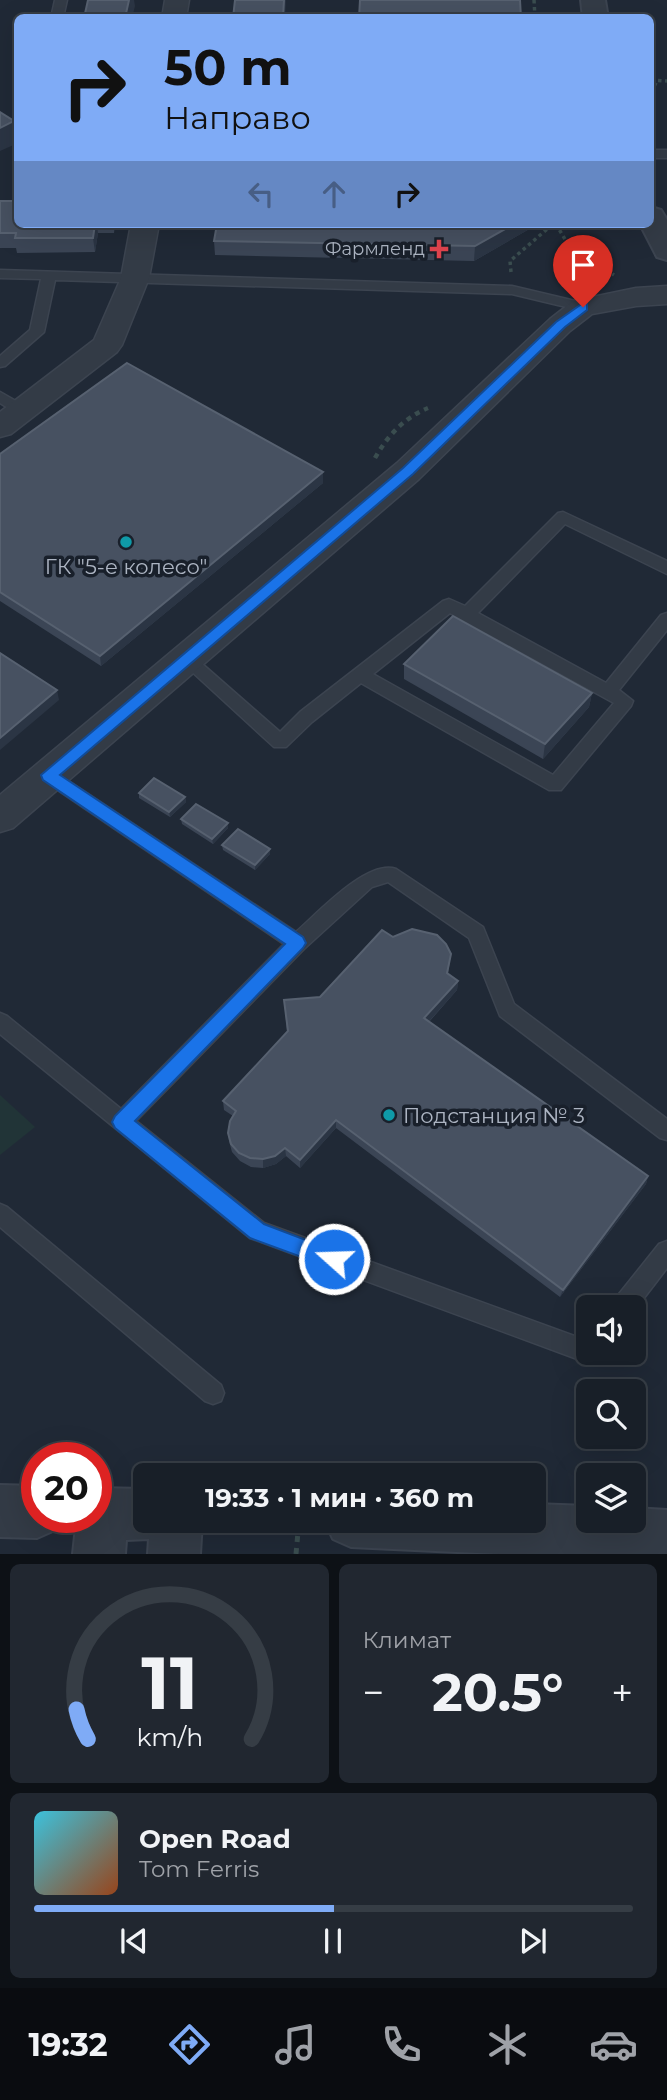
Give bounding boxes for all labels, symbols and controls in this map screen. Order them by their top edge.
text: 50 m [164,38,292,97]
icon: right [49,42,140,133]
text: Направо [164,98,311,137]
icon: left [242,175,280,213]
icon: ahead [315,175,353,213]
icon: right [388,175,426,213]
pin [553,235,613,307]
place label: Фармленд [325,238,425,260]
marker: Фармленд [431,241,447,257]
icon: arrive [564,246,602,284]
marker: ГК "5-е колесо" [118,534,134,550]
place label: ГК "5-е колесо" [45,554,207,579]
place label: Подстанция № 3 [403,1103,585,1128]
marker: Подстанция № 3 [381,1107,397,1123]
position arrow [297,1222,371,1296]
map controls [576,1295,646,1533]
button: sound [576,1295,646,1365]
button: search [576,1379,646,1449]
speed limit sign: 20 [21,1442,112,1533]
button: layers [576,1463,646,1533]
text: 19:33 · 1 мин · 360 m [205,1482,474,1514]
text: Климат [363,1626,451,1654]
text: 11 [141,1640,198,1728]
text: 20.5° [432,1661,563,1724]
text: − [363,1669,384,1716]
text: + [611,1669,633,1716]
text: km/h [136,1722,203,1752]
text: Open Road [139,1823,291,1855]
text: Tom Ferris [139,1855,259,1883]
icon: previous [115,1922,153,1960]
icon: pause [314,1922,352,1960]
icon: next [514,1922,552,1960]
icon: directions [165,2020,214,2069]
icon: music [271,2020,320,2069]
icon: phone [377,2020,426,2069]
icon: climate [483,2020,532,2069]
icon: car [589,2020,638,2069]
text: 19:32 [29,2025,108,2064]

